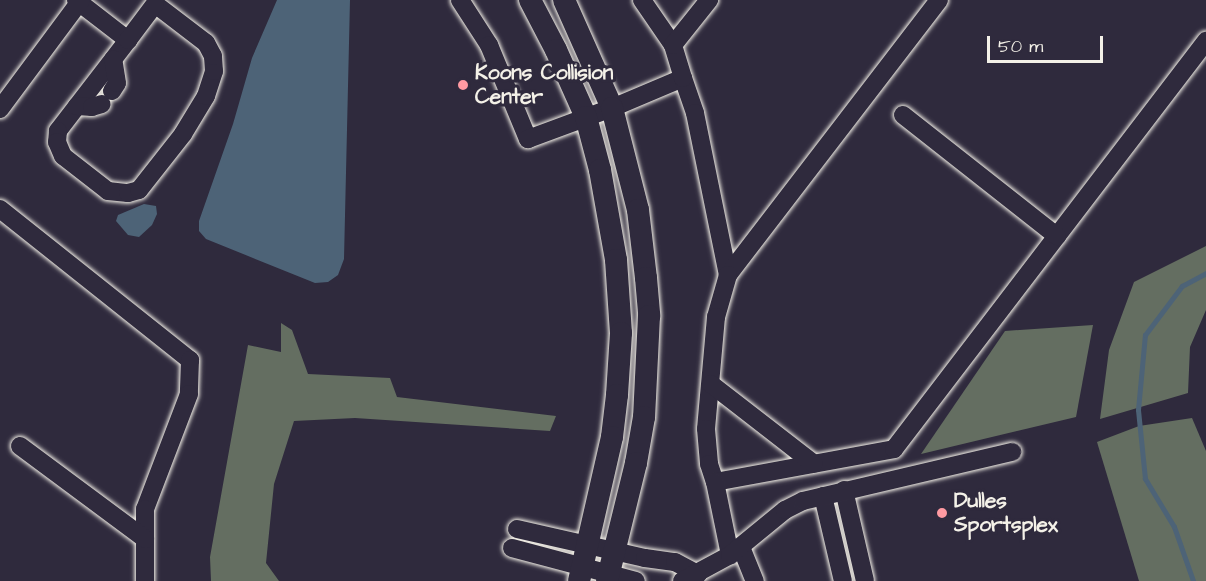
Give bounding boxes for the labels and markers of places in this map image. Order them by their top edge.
place label: Koons Collision Center [475,60,613,110]
marker: Koons Collision Center [456,78,470,92]
place label: Dulles Sportsplex [954,488,1058,538]
marker: Dulles Sportsplex [935,506,949,520]

